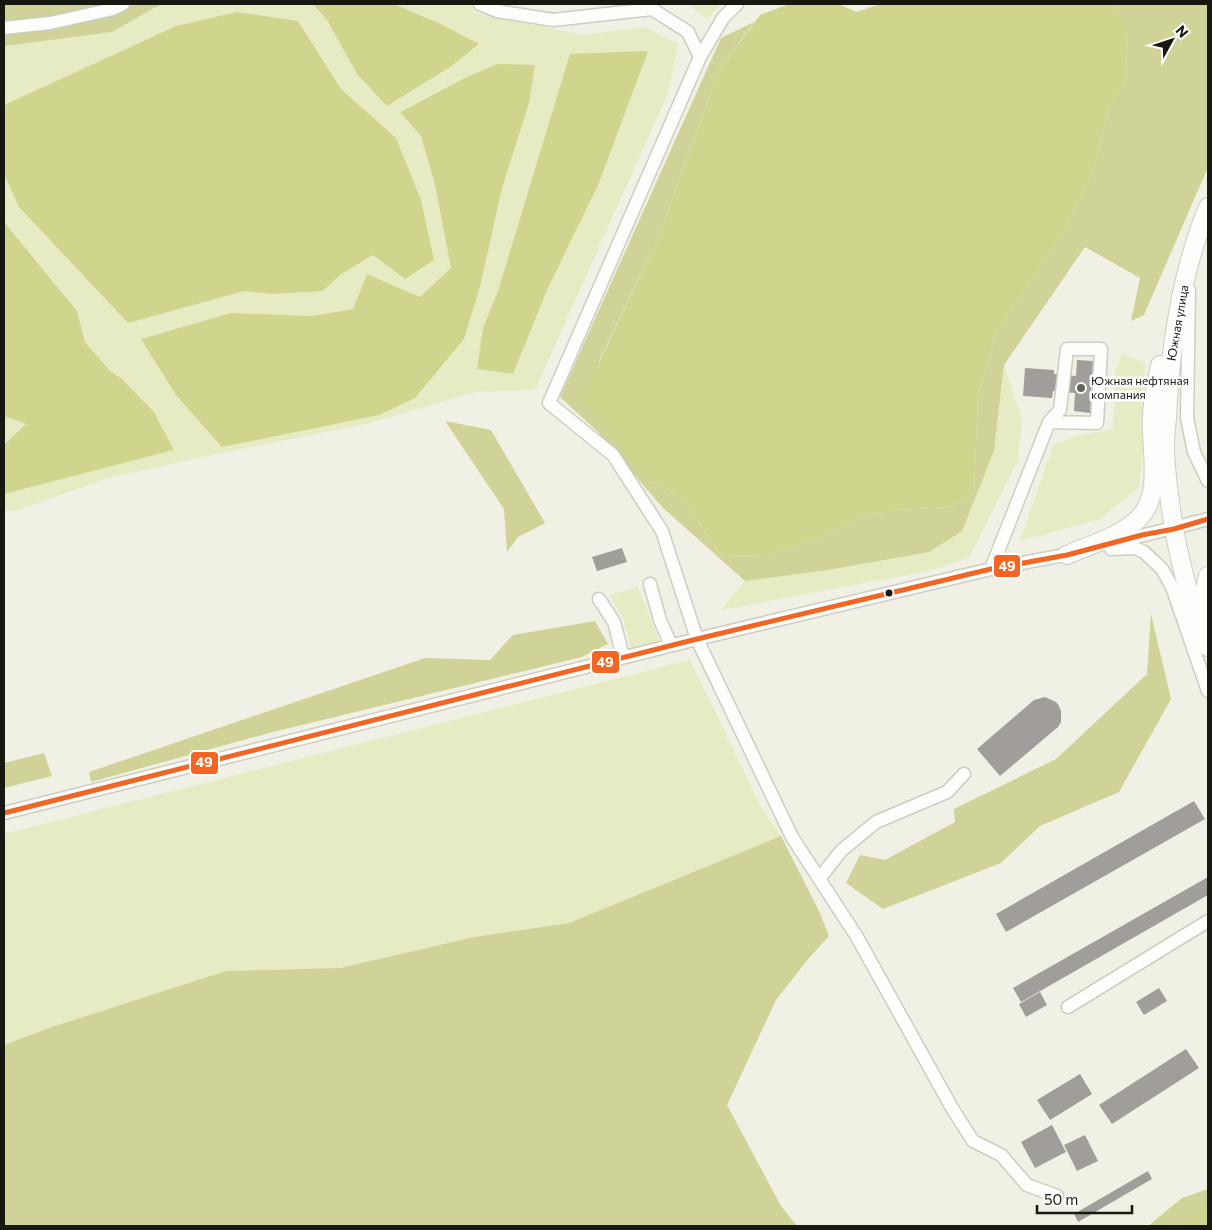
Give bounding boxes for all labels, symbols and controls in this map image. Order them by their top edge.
north arrow [1147,15,1197,65]
text: N [1172,22,1192,41]
street label: Южная улица [1163,284,1191,362]
place label: Южная нефтяная компания [1091,373,1189,401]
marker: Южная нефтяная компания [1075,382,1087,394]
line badge: 49 [993,554,1021,578]
text: 49 [998,557,1016,574]
unlabelled marker [884,588,894,598]
line badge: 49 [591,650,620,674]
text: 49 [596,653,614,670]
line badge: 49 [190,751,219,775]
text: 49 [195,753,213,770]
scale bar [1037,1182,1132,1214]
text: 50 m [1044,1190,1078,1208]

